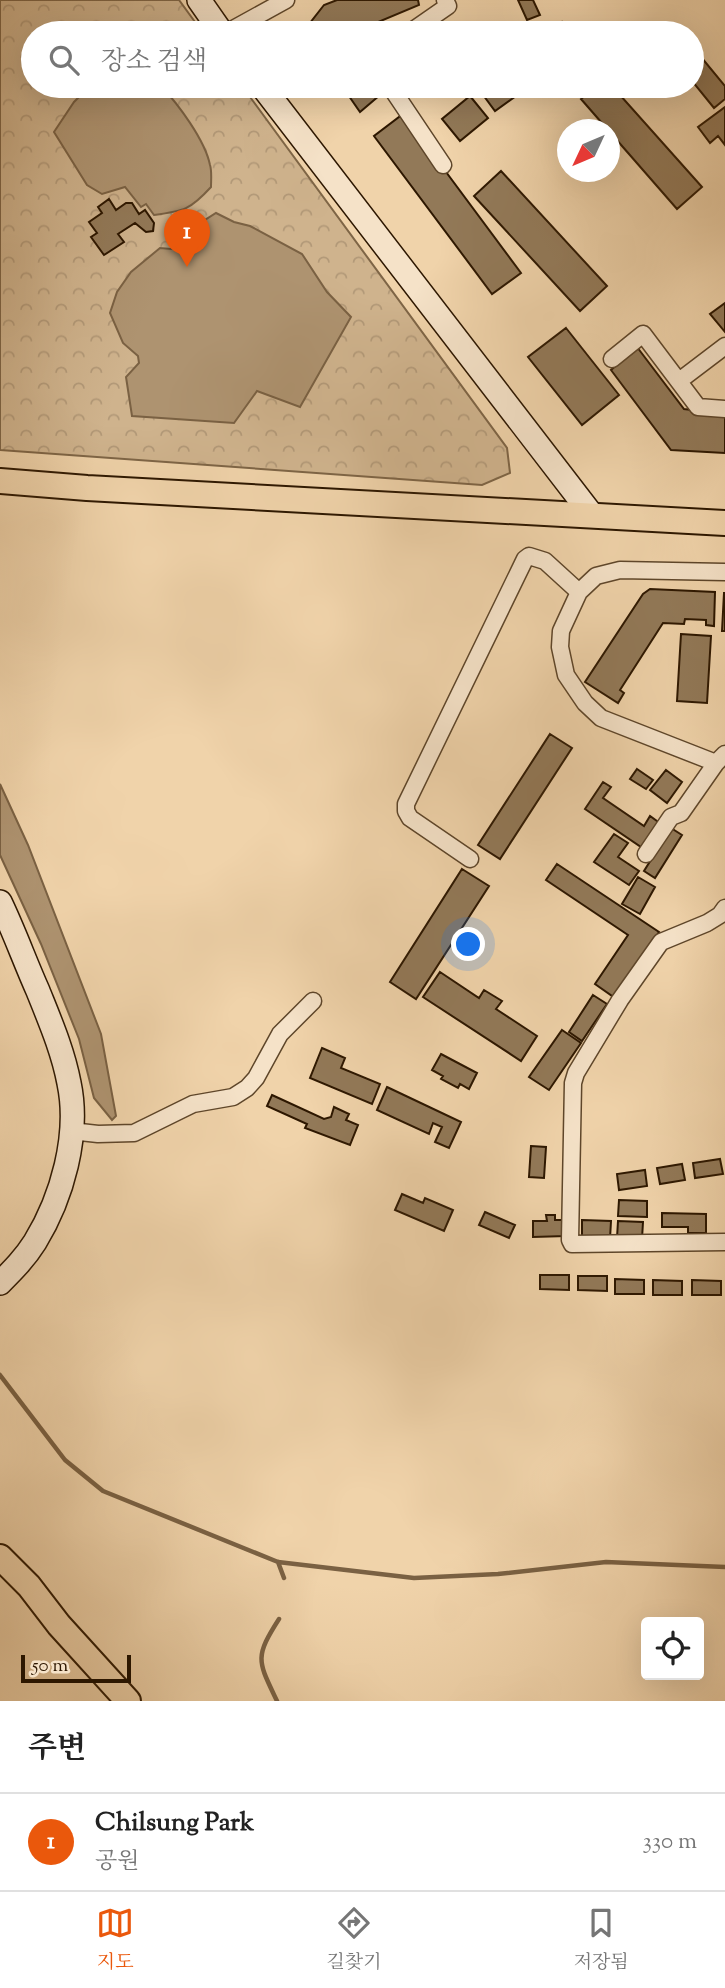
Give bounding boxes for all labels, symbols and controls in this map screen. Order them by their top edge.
search box [21,21,704,98]
icon: search [45,41,83,79]
text: 장소 검색 [101,44,207,81]
north arrow [557,119,620,182]
pin: 1 [164,209,210,267]
your location [451,927,485,961]
map controls [641,1617,704,1680]
button: locate [641,1617,704,1680]
scale bar [21,1652,131,1684]
text: 50 m [32,1653,68,1680]
text: 주변 [28,1728,86,1771]
text: Chilsung Park [95,1805,254,1842]
text: 1 [47,1826,55,1859]
text: 330 m [643,1826,697,1859]
text: 공원 [95,1846,139,1879]
tab: 지도 [96,1904,134,1977]
tab: 길찾기 [326,1904,381,1977]
tab: 저장됨 [574,1904,629,1977]

